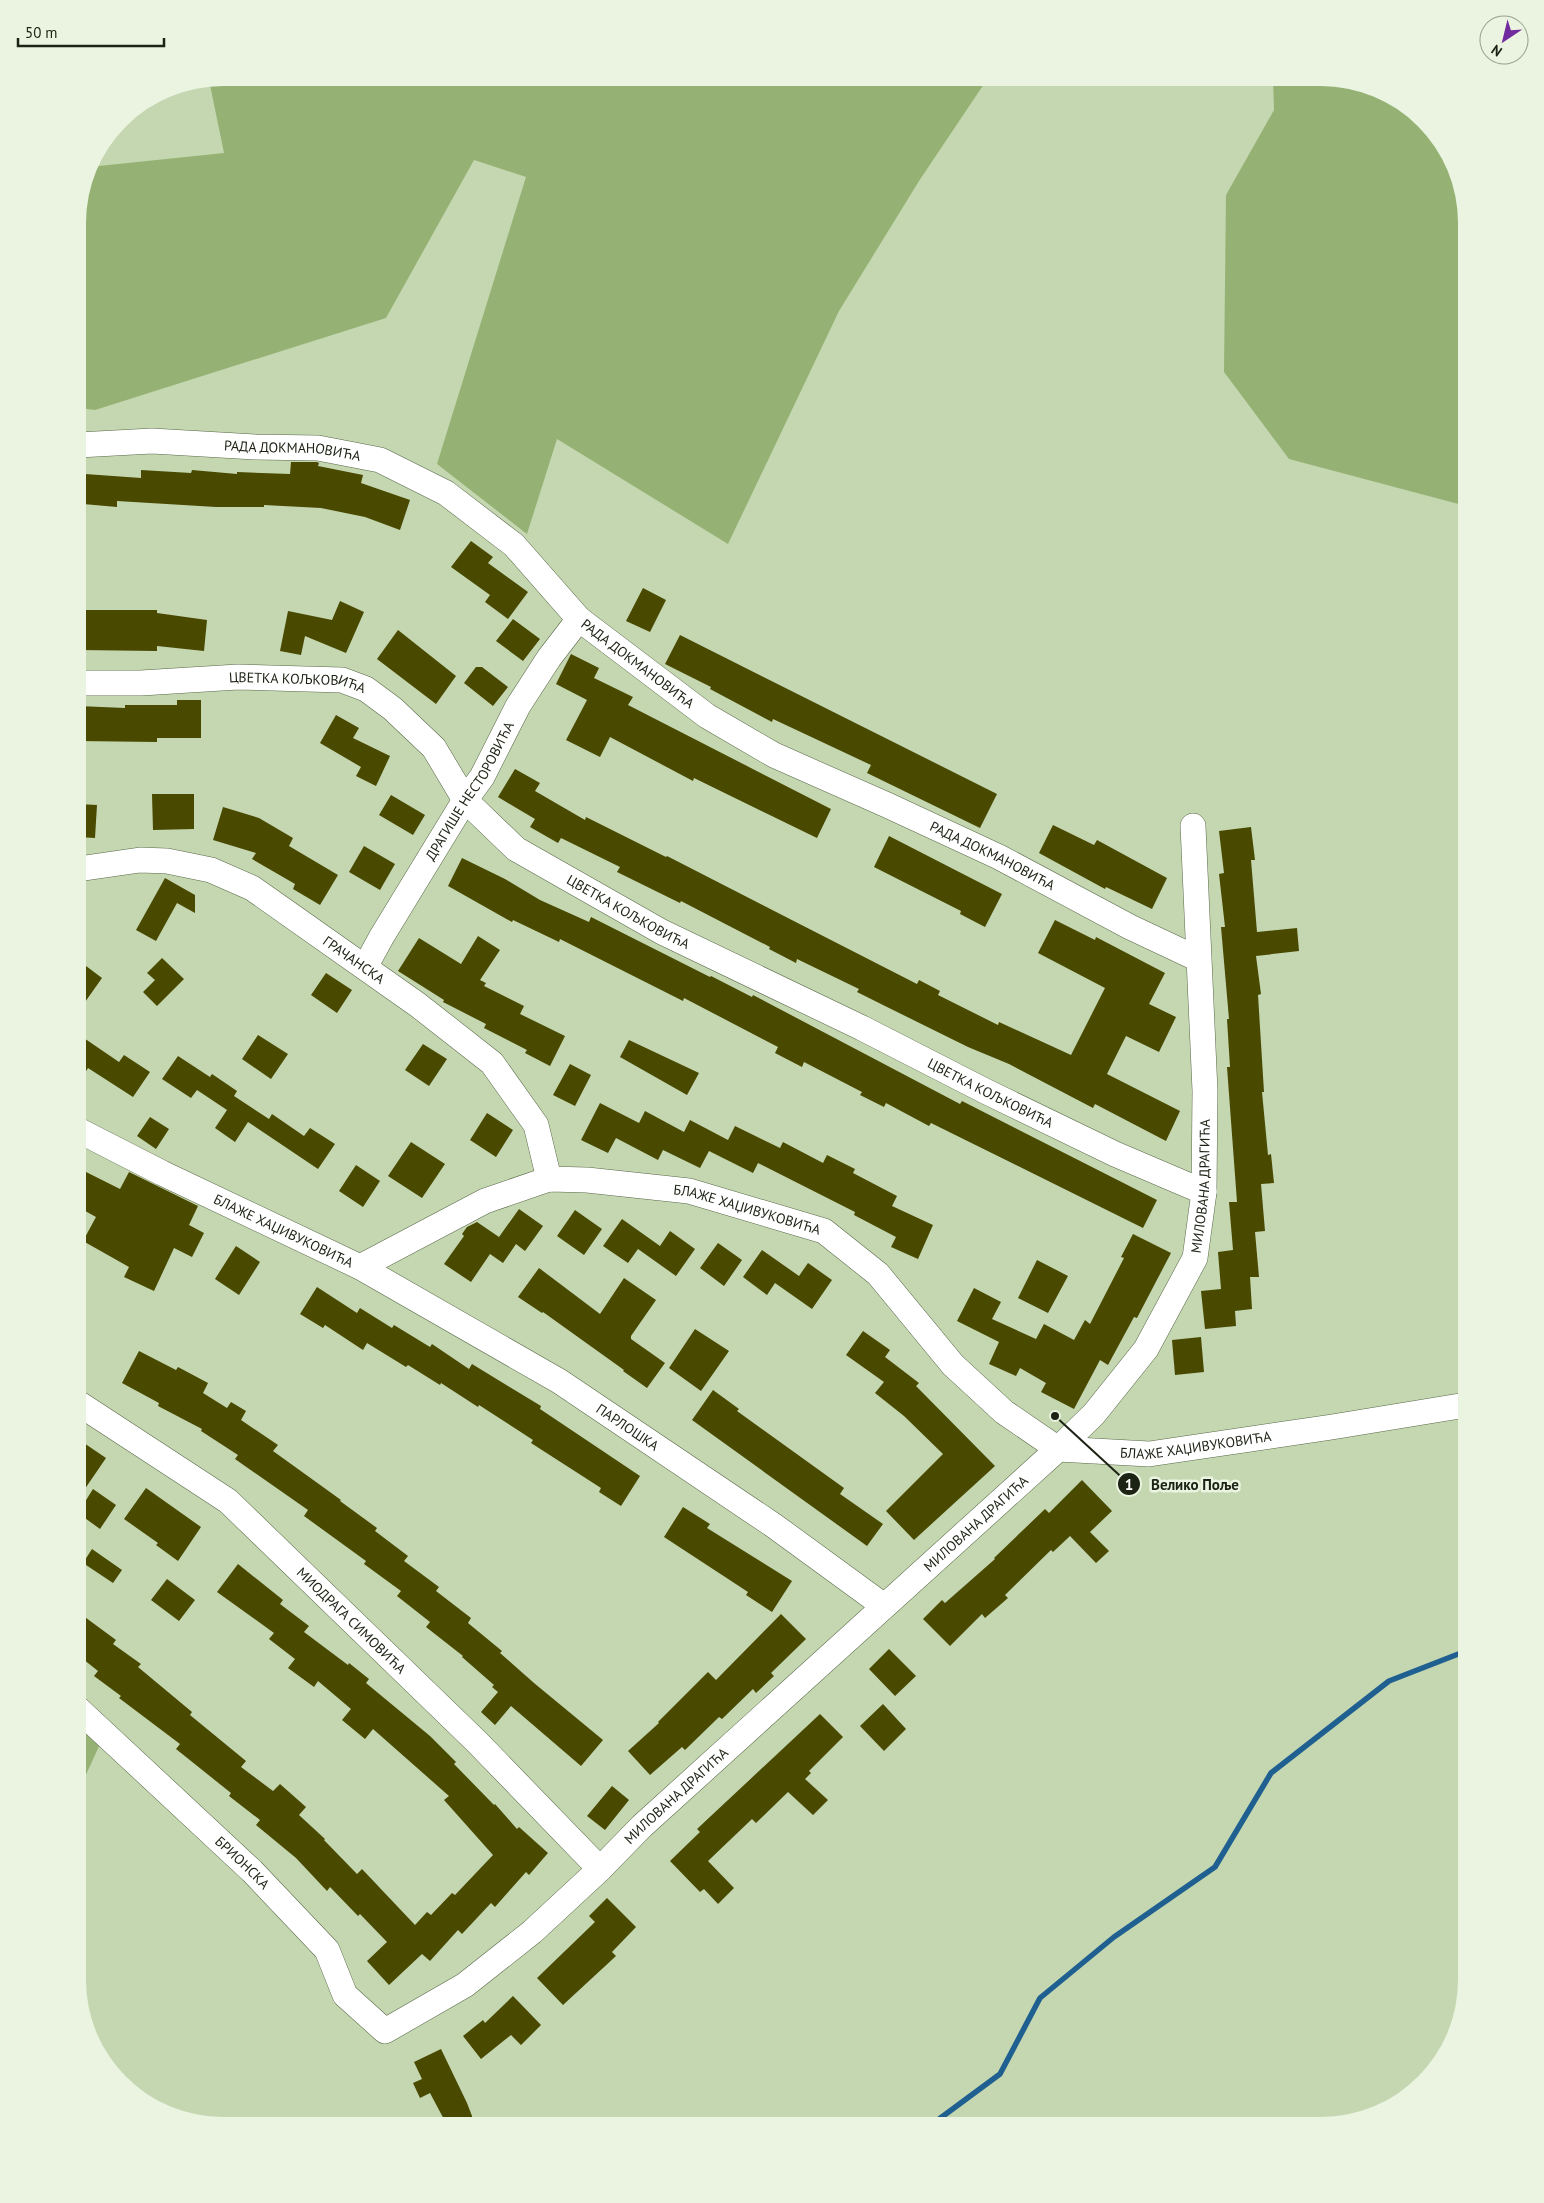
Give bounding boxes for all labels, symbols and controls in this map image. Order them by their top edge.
scale bar [18,15,164,47]
north arrow [1479,15,1529,65]
text: 50 m [25,23,58,42]
text: N [1488,41,1505,61]
street label: РАДА ДОКМАНОВИЋА [224,436,363,465]
street label: РАДА ДОКМАНОВИЋА [578,615,699,713]
street label: ЦВЕТКА КОЉКОВИЋА [228,668,369,697]
street label: ДРАГИШЕ НЕСТОРОВИЋА [421,718,518,864]
street label: РАДА ДОКМАНОВИЋА [927,817,1059,895]
street label: ЦВЕТКА КОЉКОВИЋА [563,871,693,953]
street label: ГРАЧАНСКА [320,932,389,988]
street label: ЦВЕТКА КОЉКОВИЋА [925,1054,1057,1132]
street label: МИЛОВАНА ДРАГИЋА [1187,1118,1214,1254]
street label: БЛАЖЕ ХАЏИВУКОВИЋА [673,1180,824,1239]
street label: БЛАЖЕ ХАЏИВУКОВИЋА [211,1190,357,1272]
street label: ПАРЛОШКА [593,1400,663,1455]
street label: БЛАЖЕ ХАЏИВУКОВИЋА [1119,1427,1273,1464]
callout: Велико Поље [1117,1469,1249,1499]
street label: МИЛОВАНА ДРАГИЋА [920,1471,1032,1575]
text: 1 [1125,1475,1133,1494]
text: Велико Поље [1151,1475,1239,1494]
street label: МИОДРАГА СИМОВИЋА [293,1563,411,1678]
street label: МИЛОВАНА ДРАГИЋА [620,1743,732,1848]
street label: БРИОНСКА [211,1832,274,1893]

